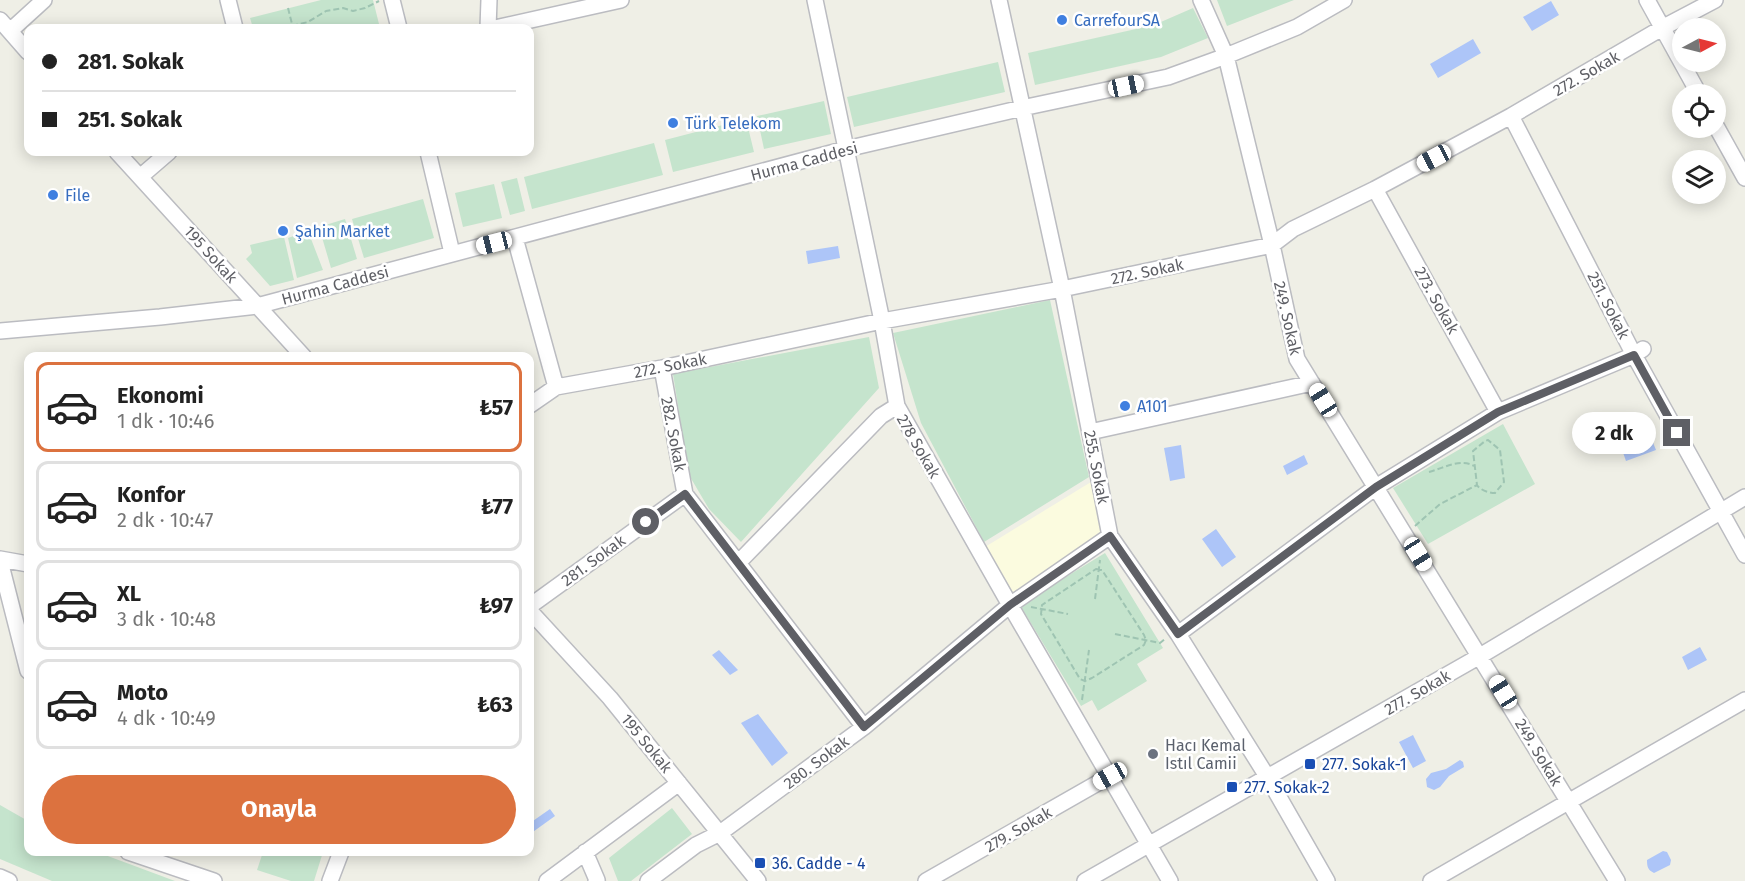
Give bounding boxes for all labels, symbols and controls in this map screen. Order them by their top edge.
place label: CarrefourSA [1074,11,1161,30]
marker: CarrefourSA [1055,13,1069,27]
north arrow [1672,18,1726,72]
map controls [1672,18,1726,204]
street label: 272. Sokak [1550,46,1624,100]
text: 281. Sokak [78,48,184,75]
car [1107,73,1145,99]
button: locate [1672,84,1726,138]
text: 251. Sokak [78,106,182,133]
place label: Türk Telekom [685,114,781,133]
marker: Türk Telekom [666,116,680,130]
street label: Hurma Caddesi [748,138,860,185]
car [1414,142,1454,174]
button: layers [1672,150,1726,204]
place label: File [65,186,90,205]
marker: File [46,188,60,202]
street label: 195 Sokak [180,222,242,287]
place label: Şahin Market [295,222,390,242]
marker: Şahin Market [276,224,290,238]
car [474,230,514,256]
street label: 272. Sokak [1109,254,1186,288]
street label: Hurma Caddesi [279,262,391,309]
street label: 273. Sokak [1410,263,1463,338]
street label: 251. Sokak [1584,268,1634,343]
street label: 249. Sokak [1270,279,1305,358]
street label: 272. Sokak [632,349,709,382]
icon: car [45,380,99,434]
car [1306,380,1340,420]
text: Ekonomi [117,382,204,409]
text: ₺57 [479,394,513,421]
street label: 282. Sokak [657,395,690,474]
place label: A101 [1137,397,1168,416]
marker: A101 [1118,399,1132,413]
text: 1 dk · 10:46 [117,409,214,433]
street label: 278 Sokak [893,411,945,482]
callout: 2 dk [1572,412,1656,454]
route end [1663,419,1690,446]
text: 2 dk [1595,421,1633,445]
street label: 255. Sokak [1080,429,1113,506]
icon: car [45,479,99,533]
text: Konfor [117,481,185,508]
text: ₺77 [481,493,513,520]
text: 2 dk · 10:47 [117,508,213,532]
route start [632,508,659,535]
street label: 281. Sokak [558,530,630,590]
car [1401,534,1435,574]
icon: car [45,578,99,632]
text: XL [117,580,141,607]
text: ₺97 [479,592,513,619]
text: 3 dk · 10:48 [117,607,216,631]
street label: 277. Sokak [1381,666,1454,719]
car [1486,672,1520,712]
icon: car [45,677,99,731]
text: Moto [117,679,168,706]
text: ₺63 [477,691,513,718]
text: 4 dk · 10:49 [117,706,216,730]
street label: 195 Sokak [617,710,677,777]
street label: 249. Sokak [1511,715,1566,790]
street label: 280. Sokak [780,731,853,793]
place label: Hacı Kemal Istıl Camii [1165,736,1246,773]
marker: Hacı Kemal Istıl Camii [1146,747,1160,761]
place label: 277. Sokak-1 [1322,755,1407,774]
marker: 277. Sokak-1 [1303,757,1317,771]
car [1090,759,1130,793]
button: Onayla [42,775,516,844]
place label: 277. Sokak-2 [1244,778,1330,797]
marker: 277. Sokak-2 [1225,780,1239,794]
street label: 279. Sokak [981,802,1056,856]
place label: 36. Cadde - 4 [772,854,866,873]
marker: 36. Cadde - 4 [753,856,767,870]

